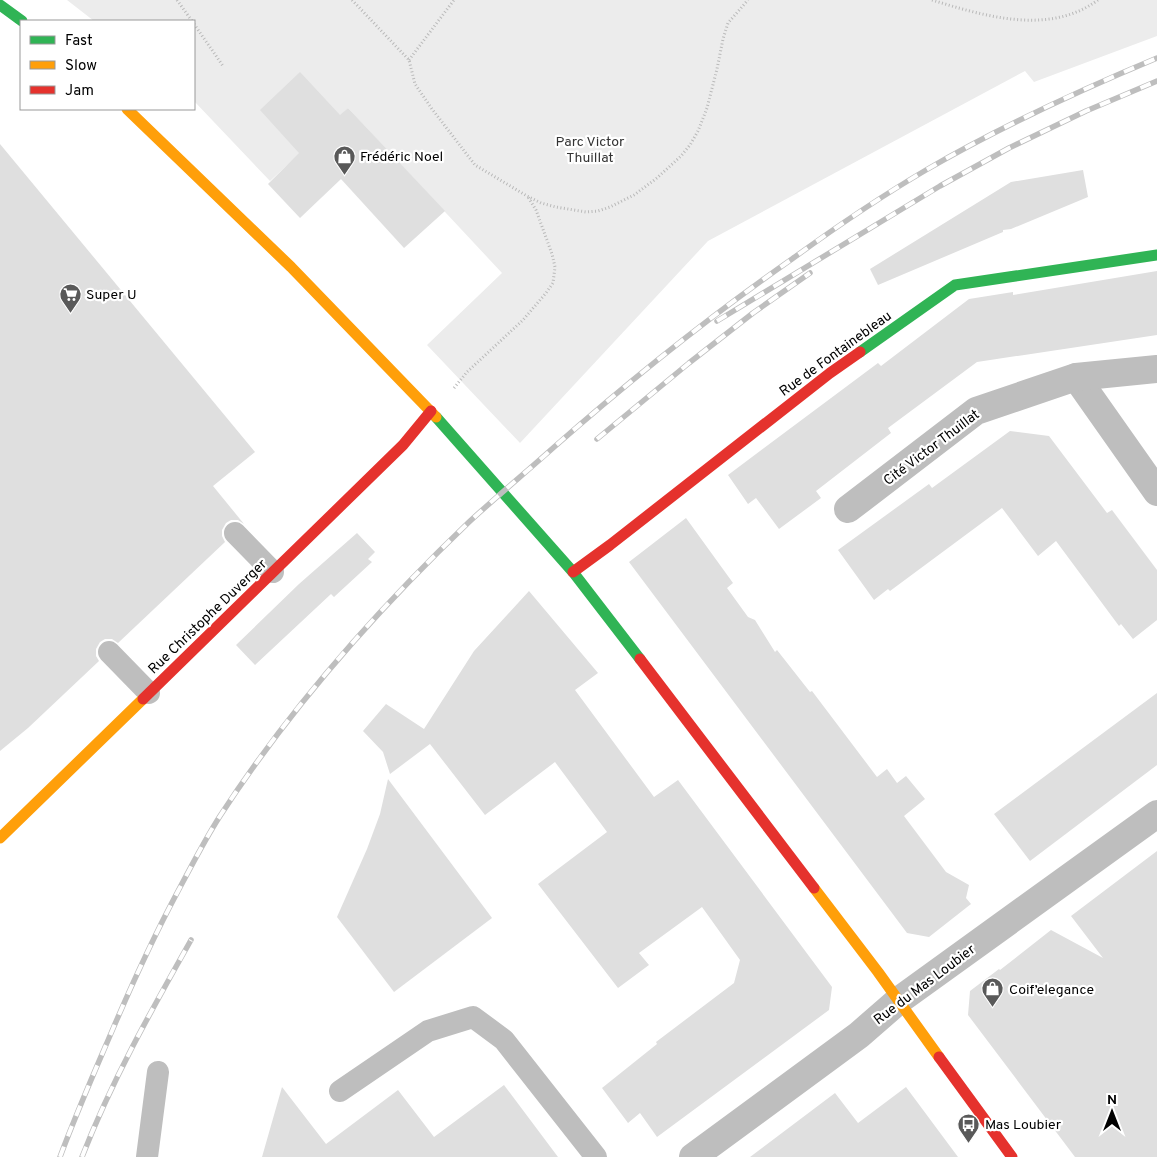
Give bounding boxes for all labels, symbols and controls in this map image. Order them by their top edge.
legend [20,20,195,110]
text: Fast [65,32,93,51]
text: Slow [65,57,97,76]
text: Jam [65,82,94,101]
park label: Parc Victor Thuillat [556,134,625,167]
shop icon: Frédéric Noel [332,144,356,175]
place label: Frédéric Noel [360,149,443,166]
supermarket icon: Super U [58,282,82,313]
place label: Super U [86,287,137,304]
street label: Rue de Fontainebleau [776,308,895,401]
street label: Cité Victor Thuillat [881,407,983,490]
street label: Rue Christophe Duverger [145,556,271,678]
street label: Rue du Mas Loubier [871,941,980,1029]
shop icon: Coif’elegance [981,977,1005,1008]
place label: Coif’elegance [1009,982,1094,999]
north arrow [1087,1087,1137,1137]
text: N [1107,1092,1117,1109]
bus stop icon: Mas Loubier [957,1112,981,1143]
place label: Mas Loubier [985,1117,1062,1134]

